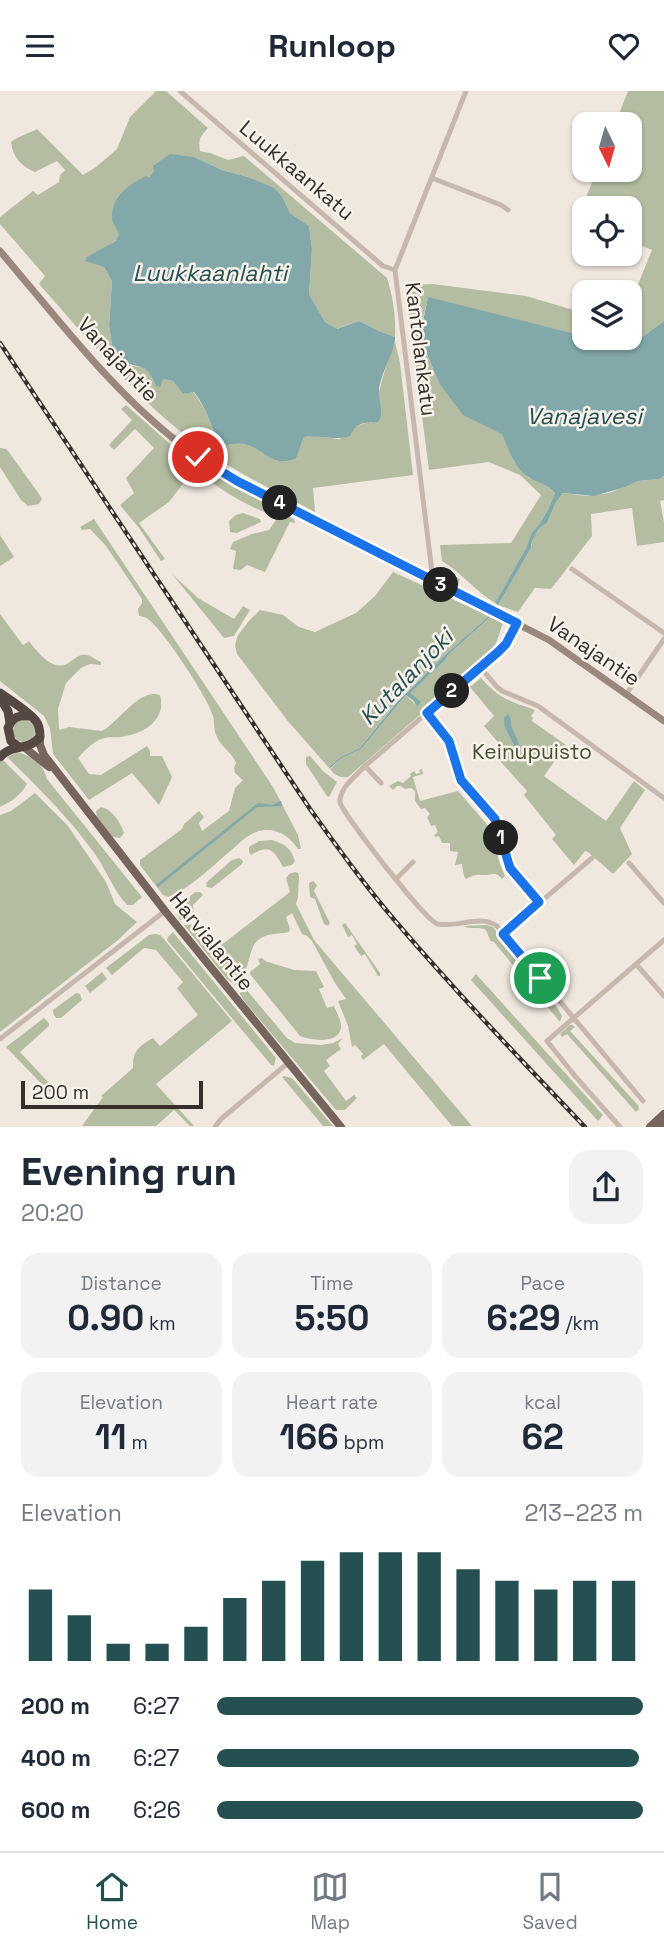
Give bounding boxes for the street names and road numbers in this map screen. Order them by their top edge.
street label: Luukkaankatu [234,114,360,226]
street label: Kantolankatu [399,280,443,418]
street label: Vanajantie [72,311,164,407]
street label: Vanajantie [542,610,646,692]
street label: Harvialantie [164,886,260,996]

